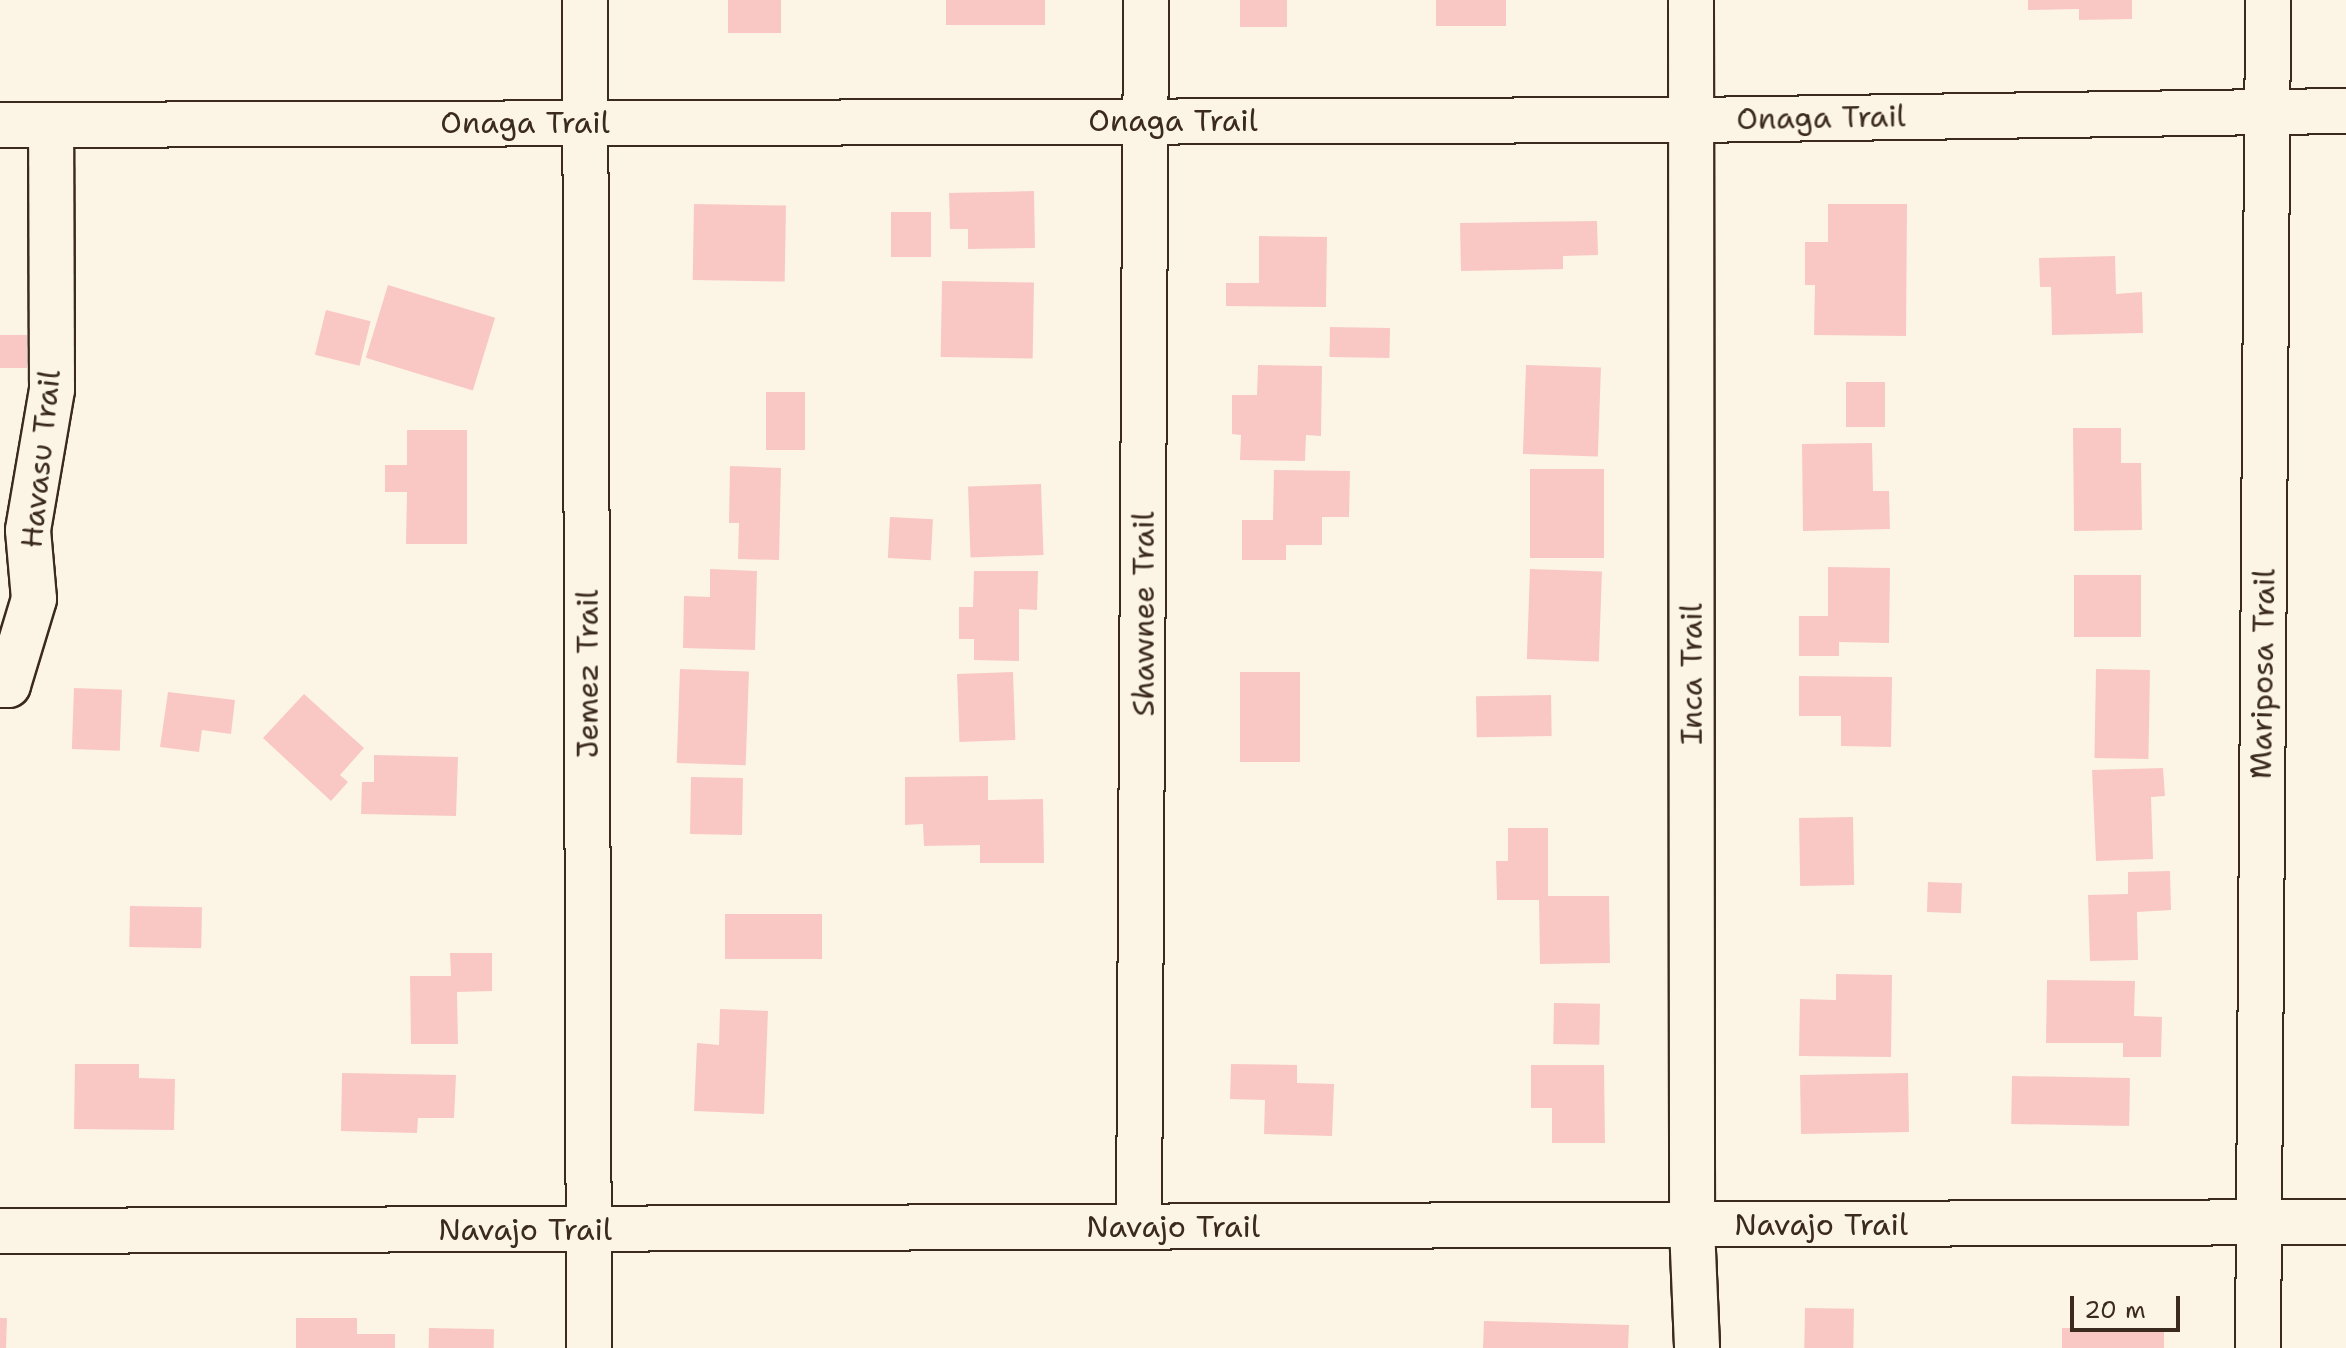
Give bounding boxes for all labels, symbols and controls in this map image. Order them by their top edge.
street label: Onaga Trail [1736,99,1906,137]
street label: Onaga Trail [1088,103,1258,139]
street label: Onaga Trail [440,105,610,141]
street label: Havasu Trail [14,368,68,550]
street label: Shawnee Trail [1126,512,1162,716]
street label: Mariposa Trail [2243,568,2283,780]
street label: Jemez Trail [570,590,606,758]
street label: Inca Trail [1674,603,1710,745]
street label: Navajo Trail [1734,1207,1908,1243]
street label: Navajo Trail [1086,1209,1260,1245]
street label: Navajo Trail [438,1212,612,1248]
scale bar [2074,1280,2184,1330]
text: 20 m [2084,1294,2146,1326]

